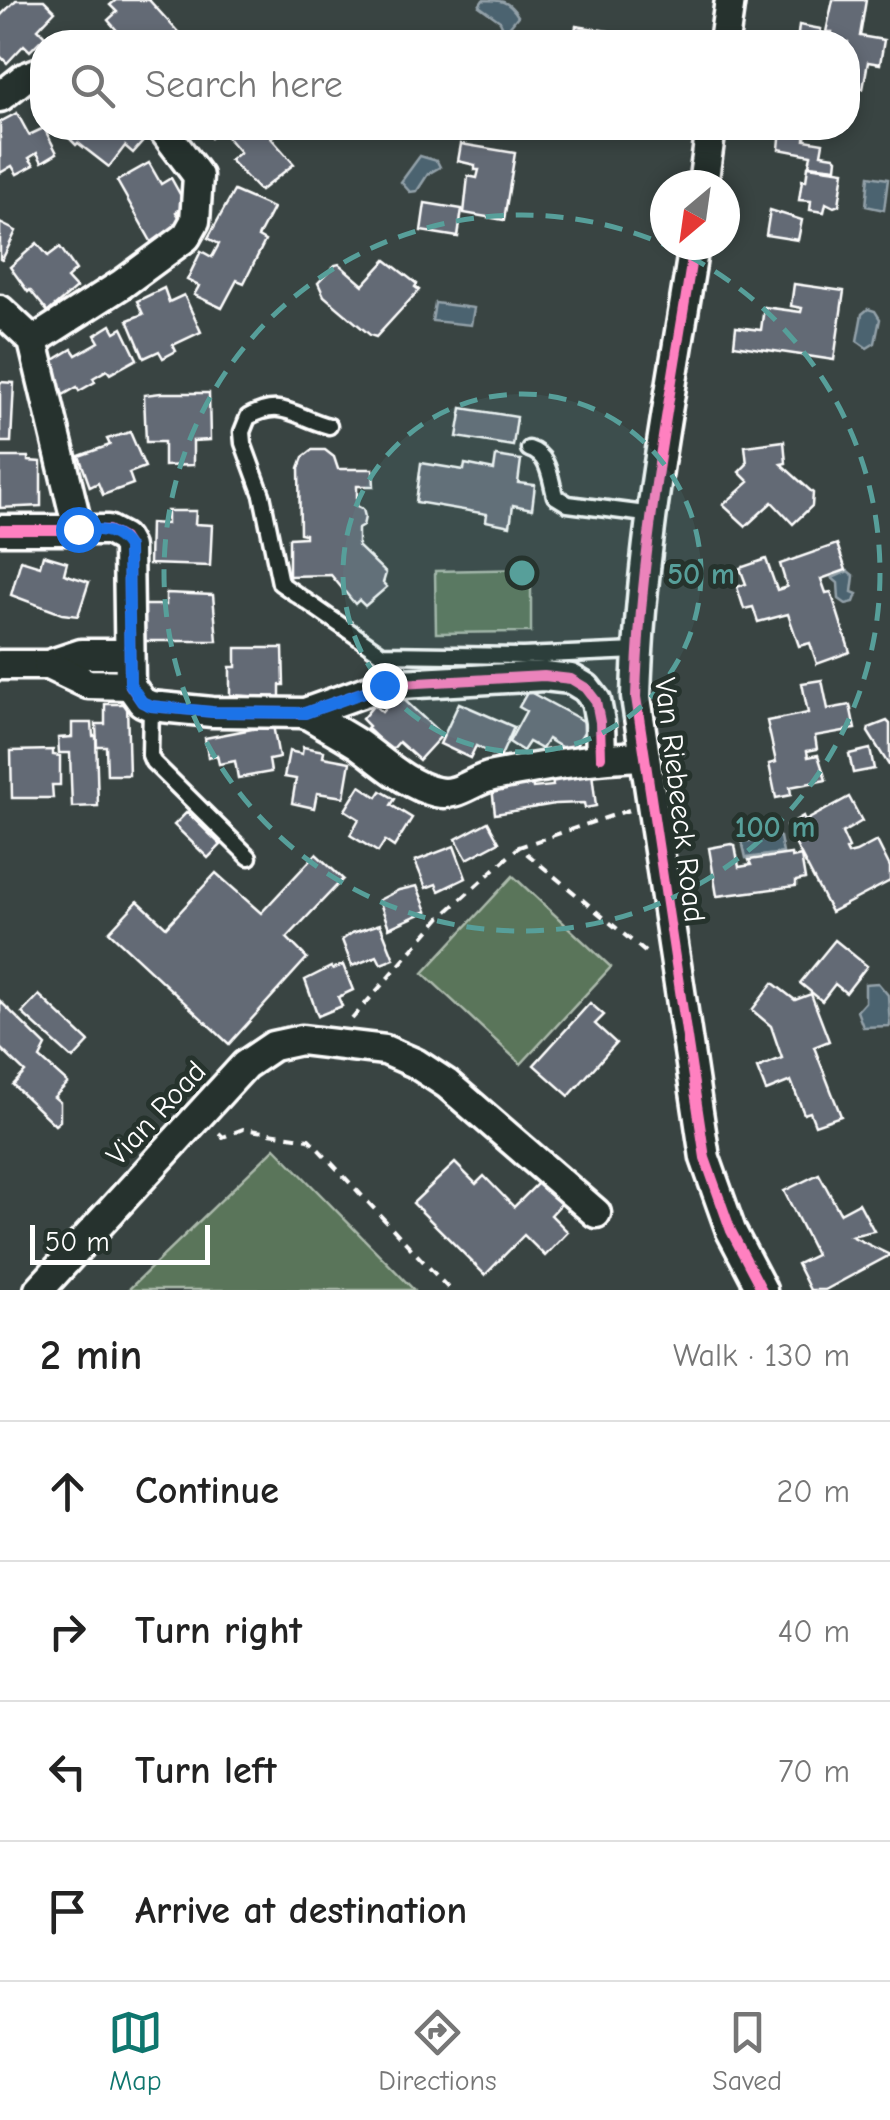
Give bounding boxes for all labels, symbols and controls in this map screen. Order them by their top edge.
search box [30,30,860,140]
icon: search [65,58,120,113]
text: Search here [145,63,343,107]
north arrow [650,170,740,260]
route start [56,507,102,553]
centre of rings [504,555,540,591]
text: 50 m [667,557,735,592]
route end [362,663,408,709]
street label: Van Riebeeck Road [647,676,712,924]
text: 100 m [735,810,815,845]
street label: Vian Road [99,1054,213,1173]
scale bar [30,1220,210,1264]
text: 50 m [45,1226,110,1258]
text: 2 min [40,1331,142,1380]
text: Walk · 130 m [673,1337,850,1374]
icon: ahead [40,1464,95,1519]
text: Continue [135,1469,279,1513]
text: 20 m [777,1473,850,1510]
icon: right [40,1604,95,1659]
text: Turn right [135,1609,302,1653]
text: 40 m [778,1613,850,1650]
icon: left [40,1744,95,1799]
text: Turn left [135,1749,276,1793]
text: 70 m [778,1753,850,1790]
icon: arrive [40,1884,95,1939]
text: Arrive at destination [135,1889,467,1933]
tab: Map [108,2005,163,2097]
tab: Directions [378,2005,497,2097]
tab: Saved [712,2005,782,2097]

